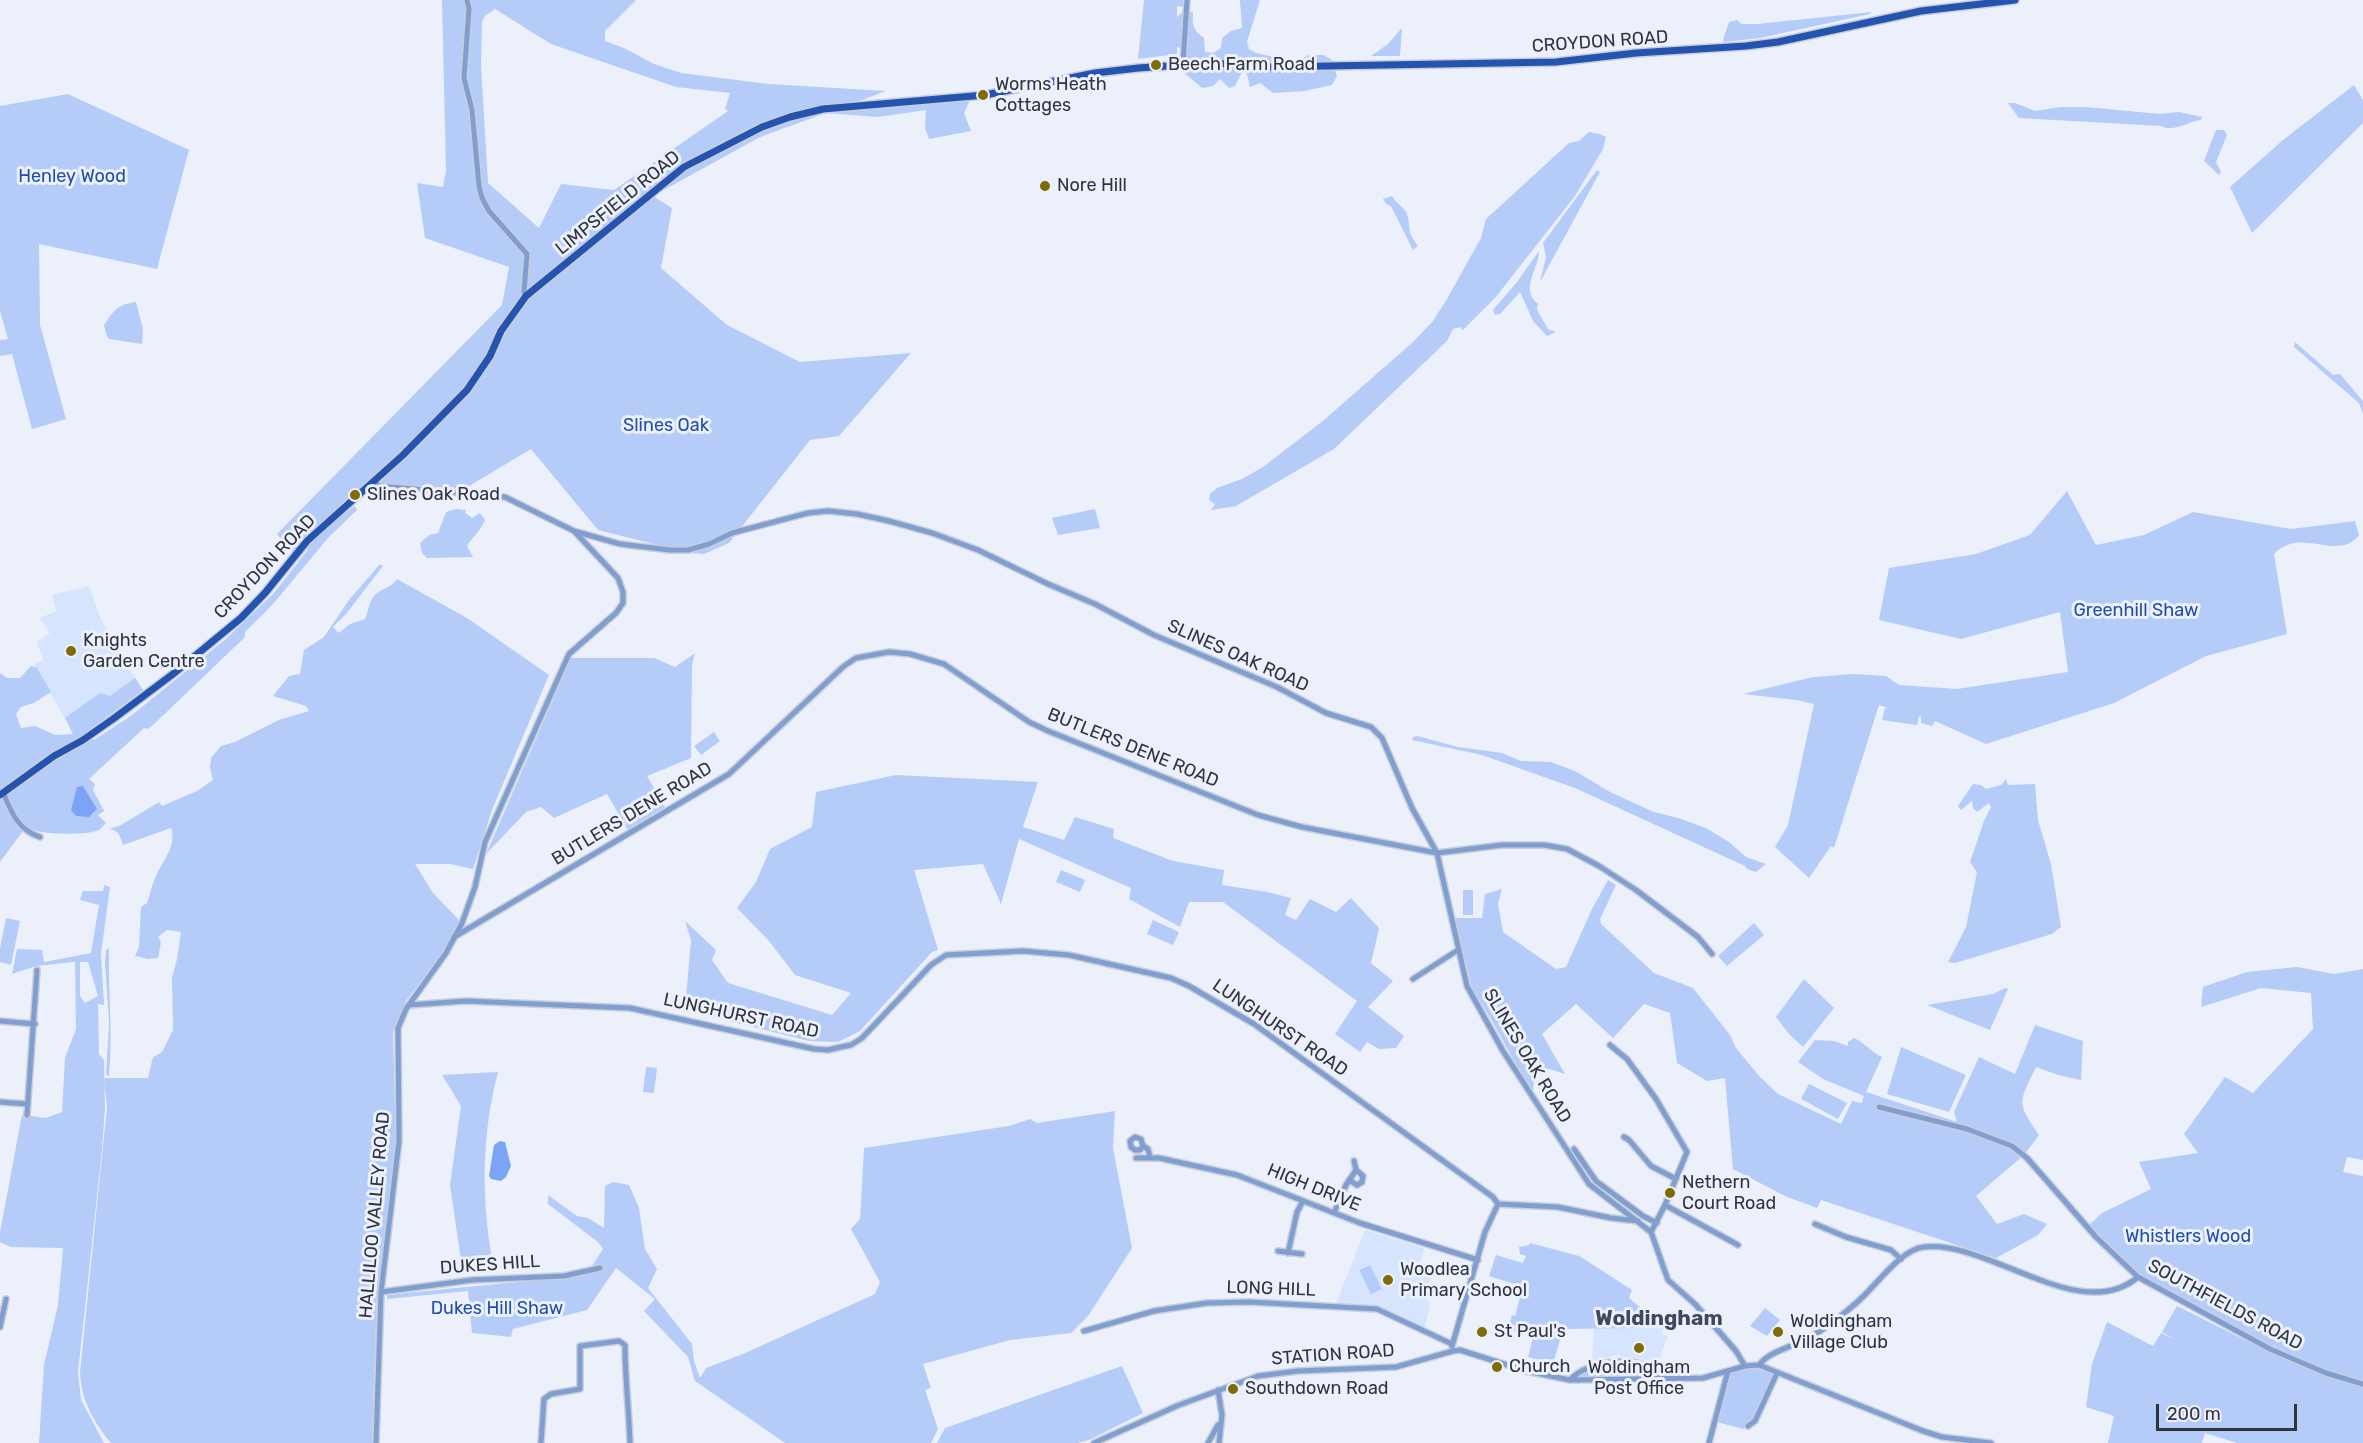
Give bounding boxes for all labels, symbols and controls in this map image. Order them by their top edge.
street label: CROYDON ROAD [1531,26,1669,58]
place label: Beech Farm Road [1168,54,1315,76]
marker: Beech Farm Road [1149,58,1163,72]
place label: Worms Heath Cottages [995,74,1107,116]
marker: Worms Heath Cottages [976,88,990,102]
street label: LIMPSFIELD ROAD [552,146,684,260]
park label: Henley Wood [18,166,126,188]
place label: Nore Hill [1057,175,1127,197]
marker: Nore Hill [1038,179,1052,193]
park label: Slines Oak [623,415,709,437]
place label: Slines Oak Road [367,484,500,506]
marker: Slines Oak Road [348,488,362,502]
street label: CROYDON ROAD [210,510,320,624]
park label: Greenhill Shaw [2074,600,2198,622]
street label: SLINES OAK ROAD [1164,615,1312,697]
place label: Knights Garden Centre [83,630,205,672]
marker: Knights Garden Centre [64,644,78,658]
street label: BUTLERS DENE ROAD [1044,704,1222,792]
street label: BUTLERS DENE ROAD [548,758,716,870]
street label: LUNGHURST ROAD [1208,975,1352,1081]
street label: SLINES OAK ROAD [1478,985,1576,1127]
street label: LUNGHURST ROAD [661,989,821,1043]
street label: HALLILOO VALLEY ROAD [355,1111,395,1319]
street label: HIGH DRIVE [1264,1159,1364,1217]
place label: Nethern Court Road [1682,1172,1776,1214]
marker: Nethern Court Road [1663,1186,1677,1200]
park label: Whistlers Wood [2125,1226,2251,1248]
street label: DUKES HILL [439,1251,541,1279]
street label: SOUTHFIELDS ROAD [2144,1255,2306,1355]
place label: Woodlea Primary School [1400,1259,1527,1302]
marker: Woodlea Primary School [1381,1273,1395,1287]
street label: LONG HILL [1226,1277,1316,1301]
park label: Dukes Hill Shaw [431,1298,563,1320]
district label: Woldingham [1595,1306,1723,1332]
place label: Woldingham Village Club [1790,1311,1892,1354]
place label: St Paul's [1494,1321,1566,1343]
marker: St Paul's [1475,1325,1489,1339]
marker: Woldingham Village Club [1771,1325,1785,1339]
street label: STATION ROAD [1271,1340,1395,1370]
marker: Woldingham Post Office [1632,1341,1646,1355]
place label: Church [1509,1356,1570,1378]
place label: Woldingham Post Office [1588,1357,1690,1400]
marker: Church [1490,1360,1504,1374]
place label: Southdown Road [1245,1378,1389,1400]
marker: Southdown Road [1226,1382,1240,1396]
scale bar [2159,1392,2300,1430]
text: 200 m [2167,1403,2221,1425]

